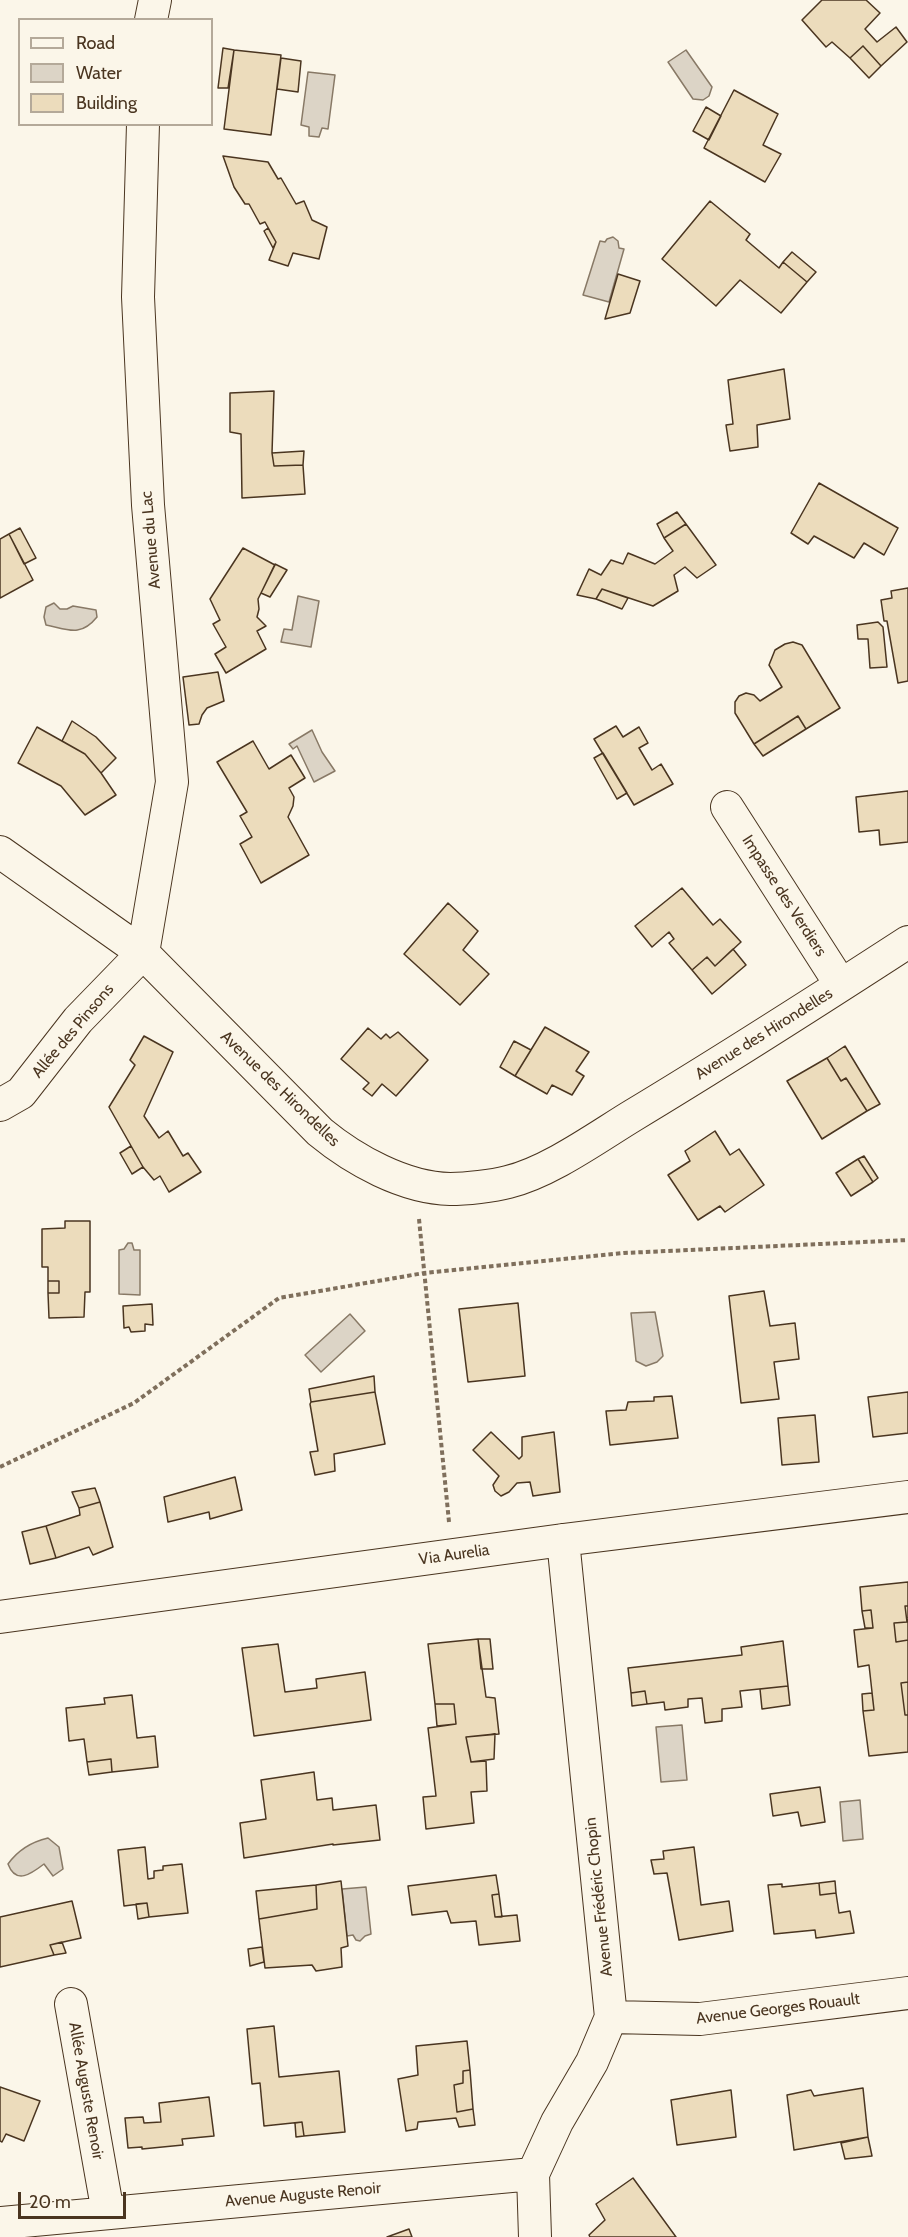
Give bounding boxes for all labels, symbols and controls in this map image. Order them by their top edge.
legend [18,18,213,126]
text: Road [76,32,115,54]
text: Water [76,62,122,84]
text: Building [76,92,137,114]
street label: Avenue du Lac [137,490,165,590]
street label: Impasse des Verdiers [738,832,830,960]
street label: Allée des Pinsons [28,980,118,1082]
street label: Avenue des Hirondelles [692,984,836,1084]
street label: Avenue des Hirondelles [216,1027,344,1151]
street label: Via Aurelia [417,1541,491,1569]
street label: Avenue Frédéric Chopin [581,1816,617,1978]
street label: Avenue Georges Rouault [695,1989,861,2029]
street label: Allée Auguste Renoir [64,2021,108,2161]
street label: Avenue Auguste Renoir [224,2179,382,2211]
scale bar [21,2180,129,2218]
text: 20 m [29,2191,71,2213]

